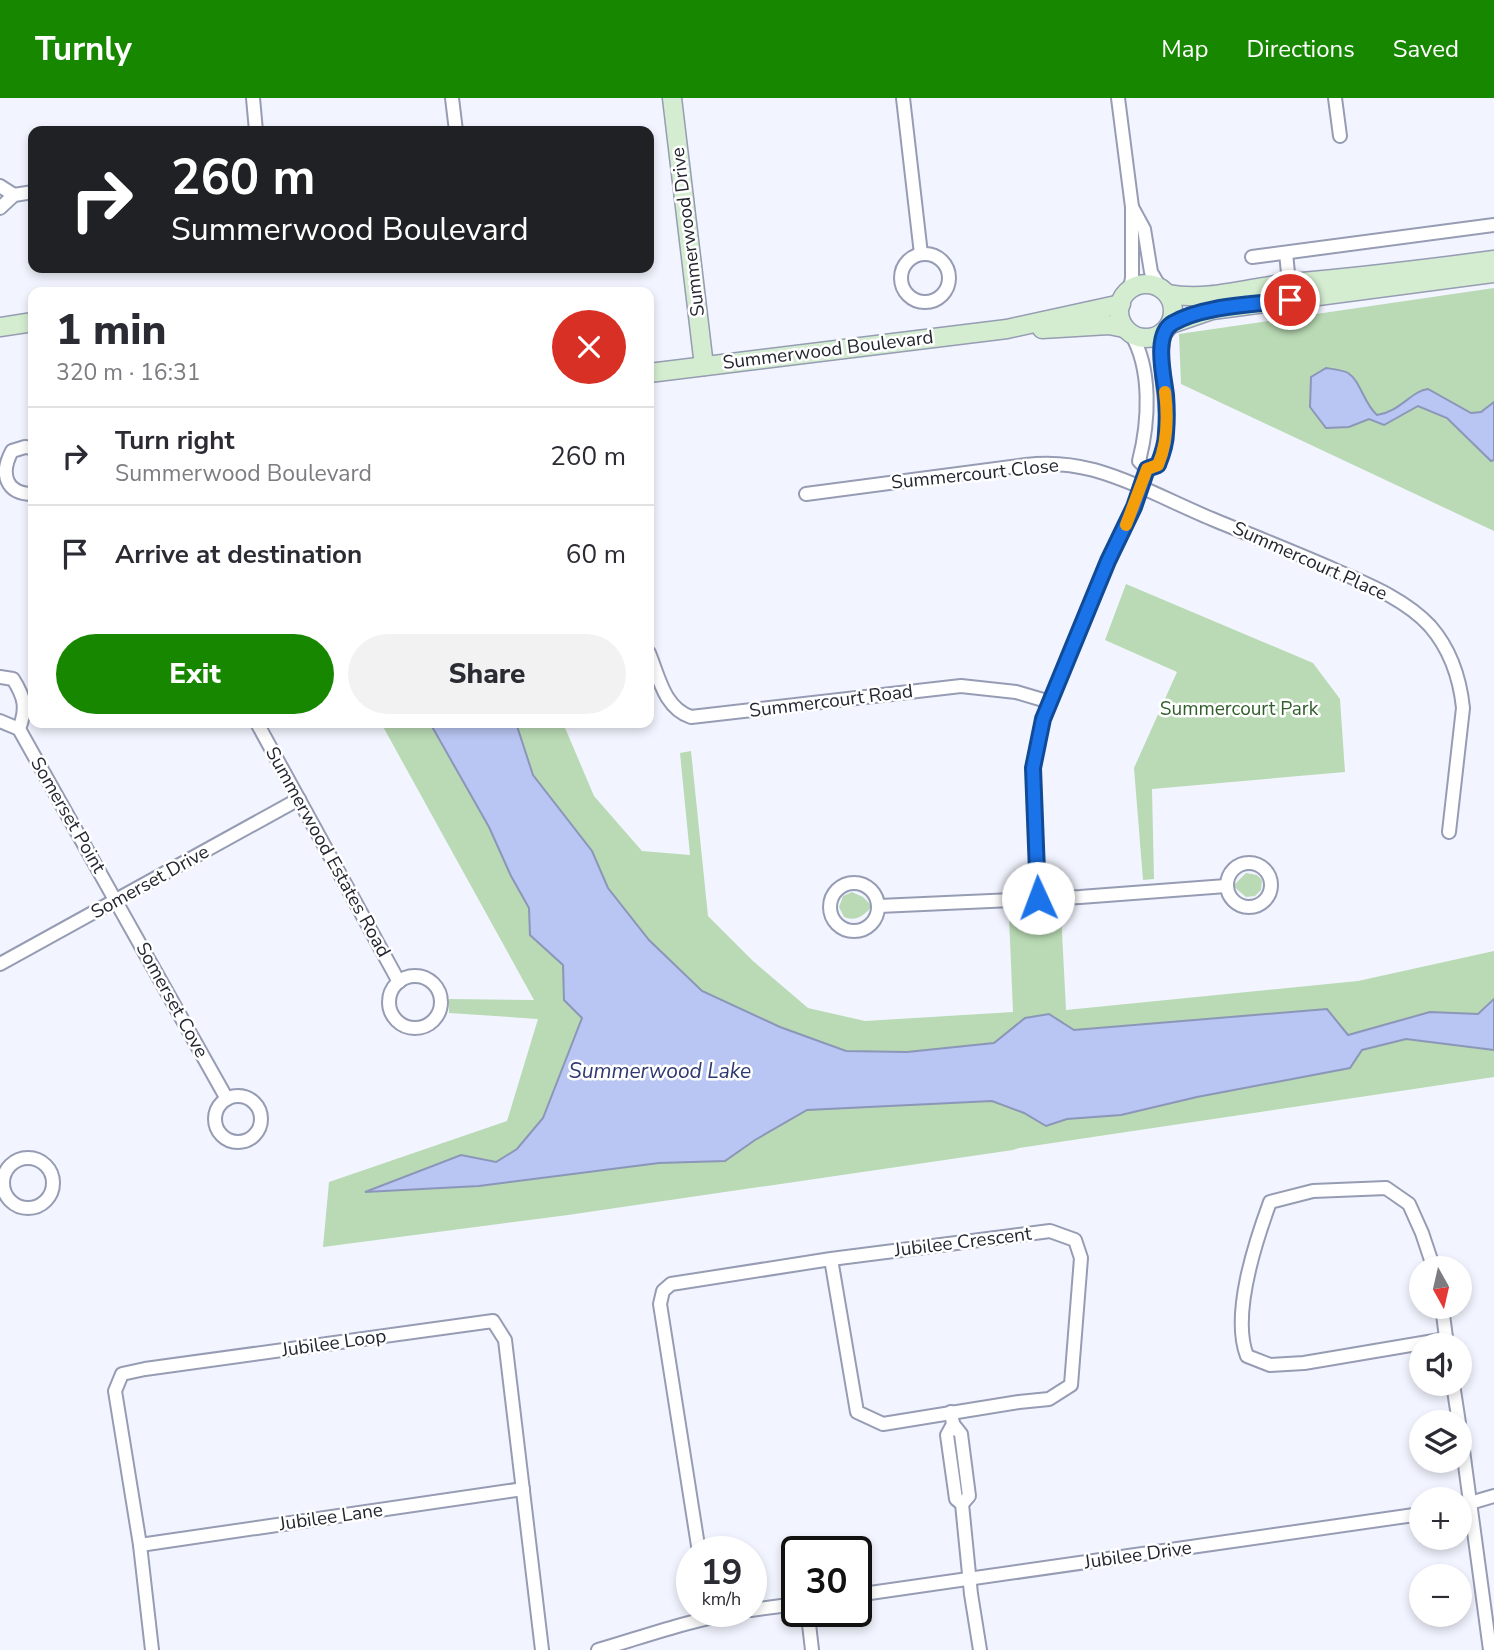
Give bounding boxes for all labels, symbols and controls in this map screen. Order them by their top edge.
text: Turnly [35,27,132,72]
text: Map [1161,33,1208,65]
text: Directions [1246,33,1355,65]
text: Saved [1393,33,1459,65]
text: 260 m [171,144,315,211]
street label: Summerwood Drive [665,146,711,318]
icon: right [56,154,147,245]
text: Summerwood Boulevard [171,208,529,251]
pin [1260,270,1320,330]
icon: arrive [1271,281,1309,319]
text: 1 min [56,302,166,359]
button: close [552,310,626,384]
street label: Summerwood Boulevard [721,324,935,376]
text: 320 m · 16:31 [56,357,201,388]
text: Turn right [115,423,234,458]
icon: right [56,437,94,475]
text: 260 m [550,439,626,474]
street label: Summercourt Close [890,452,1060,496]
text: Summerwood Boulevard [115,458,372,489]
street label: Summercourt Place [1229,515,1391,607]
icon: arrive [56,535,94,573]
text: Arrive at destination [115,537,362,572]
text: 60 m [566,537,626,572]
button: Exit [56,634,334,714]
button: Share [348,634,626,714]
street label: Summercourt Road [748,678,914,724]
park label: Summercourt Park [1160,696,1319,722]
street label: Summerwood Estates Road [259,742,397,962]
street label: Somerset Point [24,752,112,878]
street label: Somerset Drive [86,839,214,925]
position arrow [1001,861,1075,935]
street label: Somerset Cove [130,938,214,1062]
water label: Summerwood Lake [569,1057,751,1085]
street label: Jubilee Crescent [892,1221,1033,1263]
north arrow [1409,1256,1472,1320]
map controls [1409,1256,1472,1627]
street label: Jubilee Loop [279,1323,388,1363]
button: sound [1409,1333,1472,1396]
button: layers [1409,1410,1472,1473]
button: + [1409,1487,1472,1550]
street label: Jubilee Lane [277,1497,384,1537]
street label: Jubilee Drive [1082,1535,1193,1576]
speed limit sign: 30 [781,1536,872,1627]
text: 19 [700,1549,743,1596]
button: − [1409,1564,1472,1627]
text: km/h [702,1587,741,1611]

